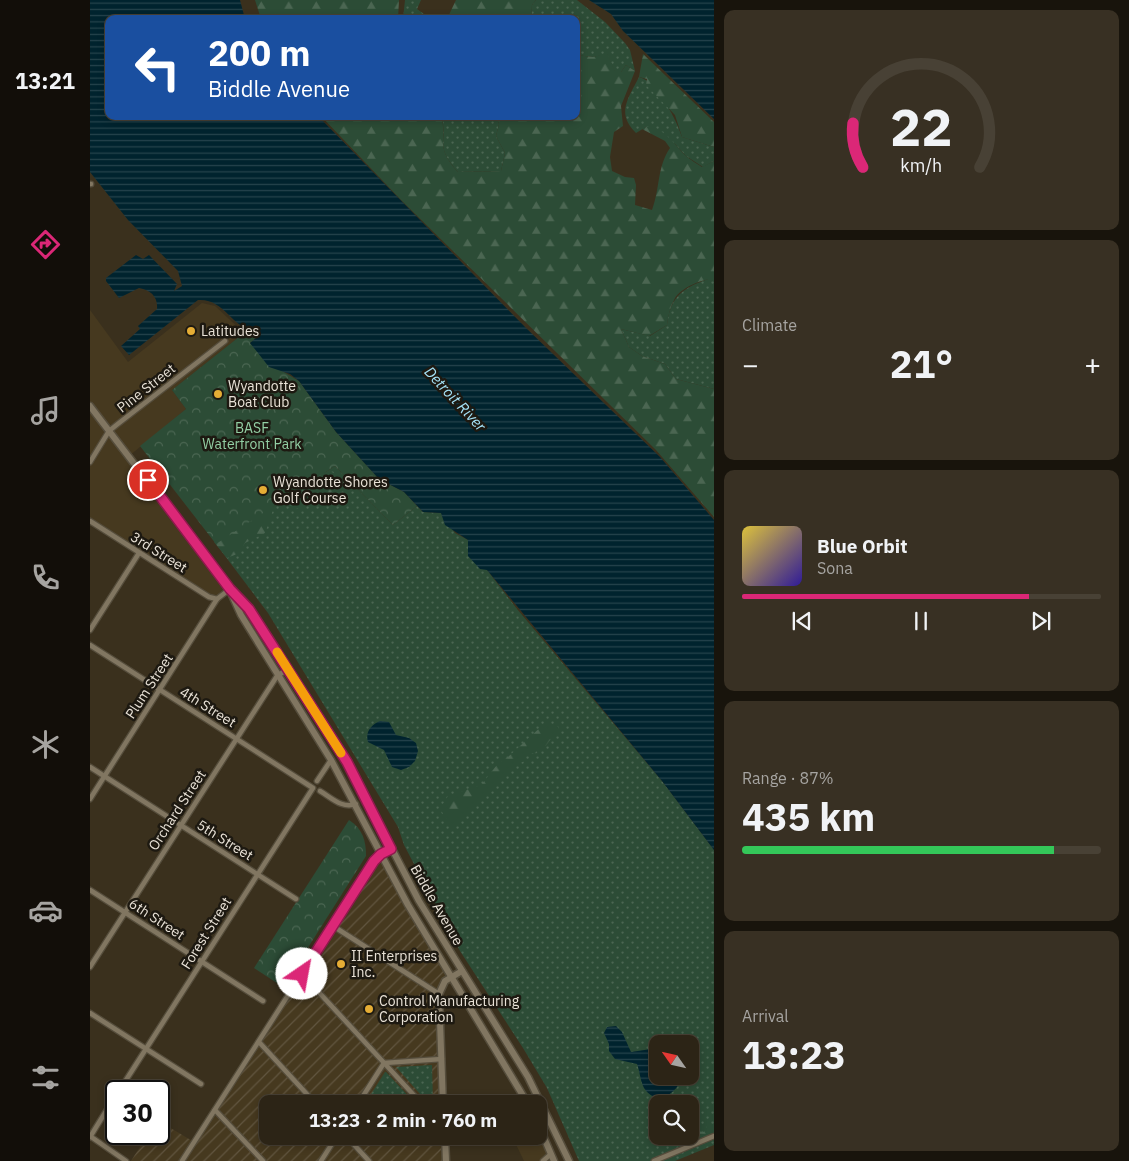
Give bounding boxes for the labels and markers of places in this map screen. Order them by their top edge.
place label: Latitudes [201,322,260,340]
marker: Latitudes [185,325,197,337]
place label: Wyandotte Boat Club [228,377,296,411]
marker: Wyandotte Boat Club [212,388,224,400]
pin [127,459,169,501]
place label: Wyandotte Shores Golf Course [273,473,388,507]
marker: Wyandotte Shores Golf Course [257,484,269,496]
place label: II Enterprises Inc. [351,947,438,981]
marker: II Enterprises Inc. [335,958,347,970]
place label: Control Manufacturing Corporation [379,992,520,1026]
marker: Control Manufacturing Corporation [363,1003,375,1015]

